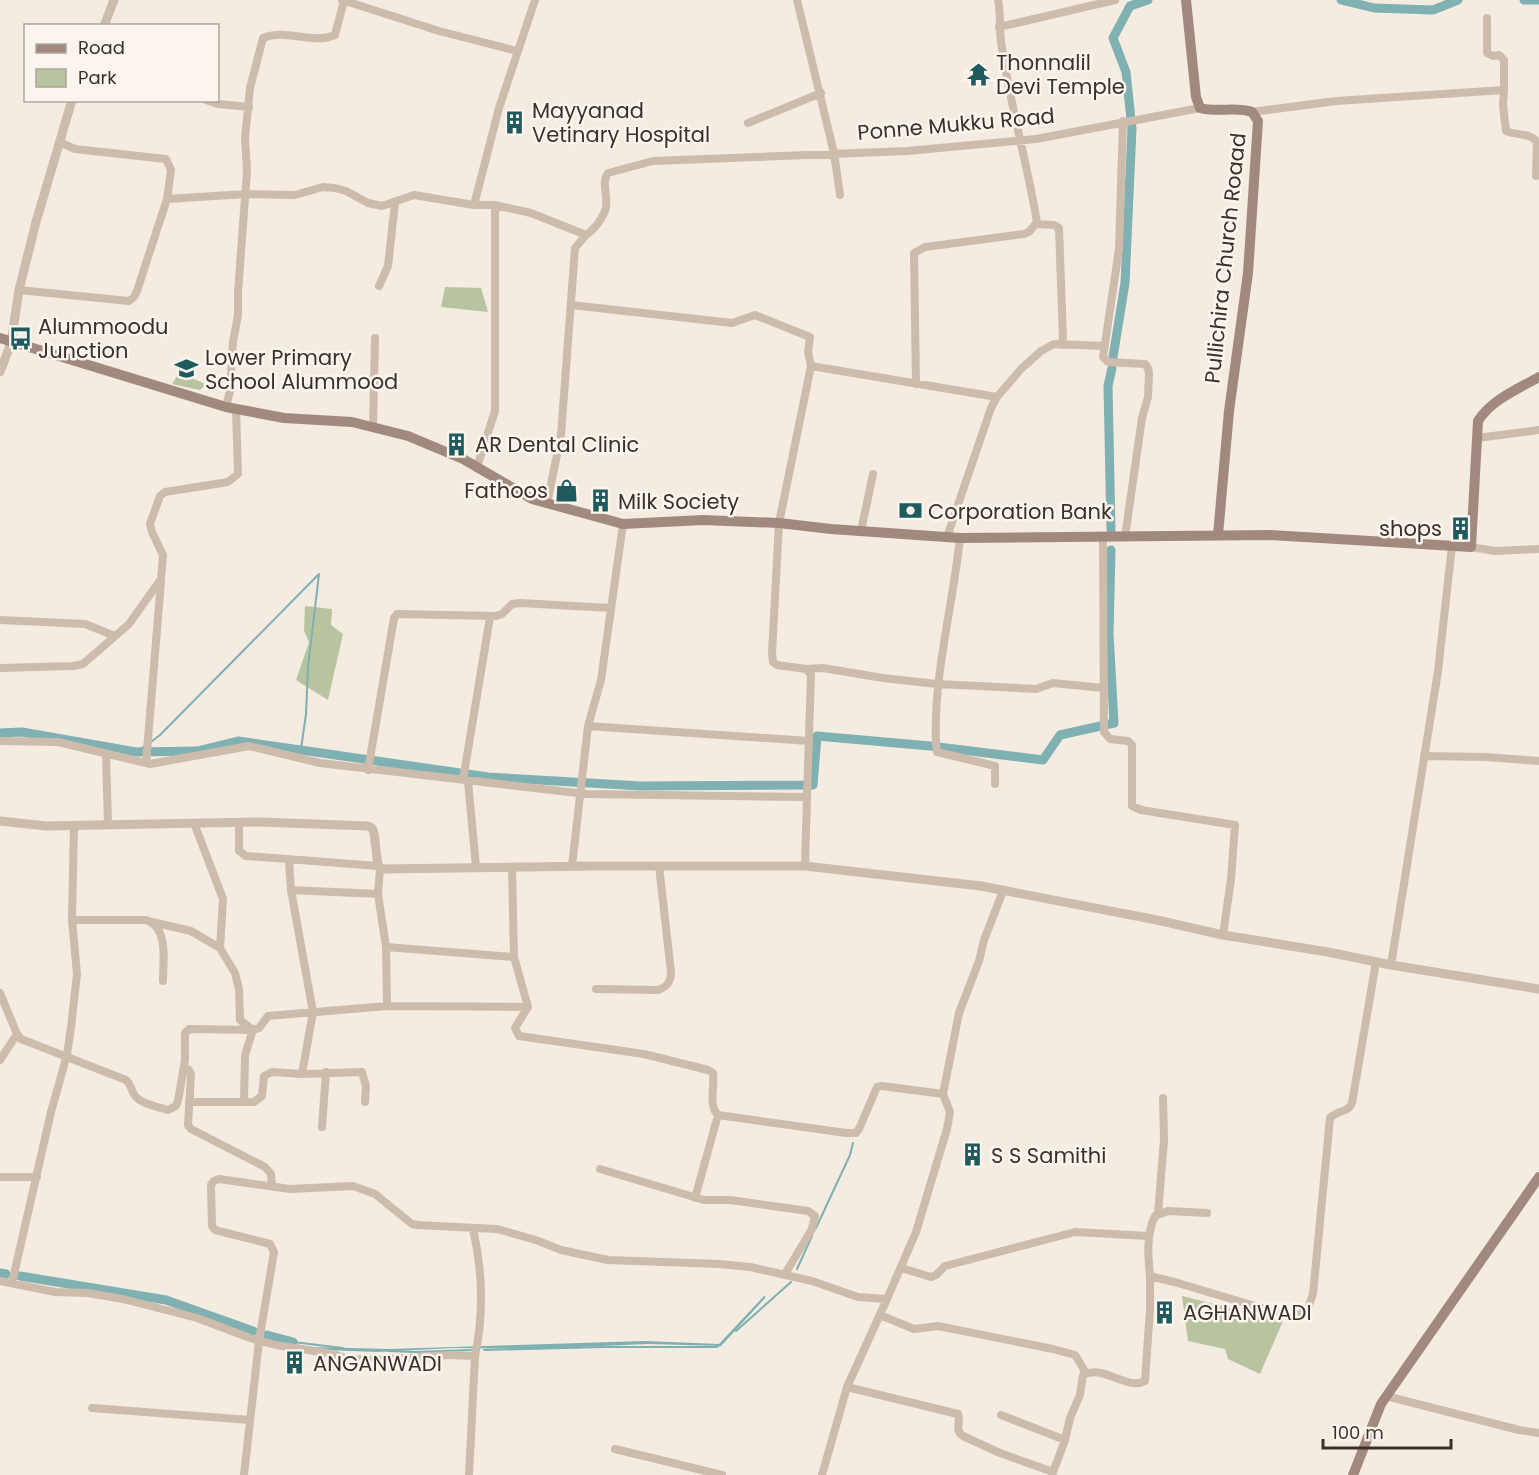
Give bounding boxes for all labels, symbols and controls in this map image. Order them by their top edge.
legend [24,24,219,102]
text: Road [78,35,125,60]
place label: Thonnalil Devi Temple [996,48,1125,101]
temple icon: Thonnalil Devi Temple [965,61,991,87]
text: Park [78,65,117,90]
place label: Mayyanad Vetinary Hospital [532,96,710,149]
street label: Ponne Mukku Road [856,101,1056,147]
building icon: Mayyanad Vetinary Hospital [501,109,527,135]
street label: Pullichira Church Roaad [1197,131,1253,385]
place label: Alummoodu Junction [38,312,169,365]
bus stop icon: Alummoodu Junction [7,325,33,351]
place label: Lower Primary School Alummood [205,343,398,396]
school or university icon: Lower Primary School Alummood [174,356,200,382]
place label: AR Dental Clinic [475,430,639,459]
building icon: AR Dental Clinic [444,431,470,457]
place label: Fathoos [464,476,548,505]
shop icon: Fathoos [553,477,579,503]
place label: Milk Society [618,487,739,516]
building icon: Milk Society [587,488,613,514]
place label: Corporation Bank [928,497,1112,526]
bank icon: Corporation Bank [897,498,923,524]
place label: shops [1379,514,1442,543]
building icon: shops [1447,515,1473,541]
place label: S S Samithi [991,1141,1106,1170]
building icon: S S Samithi [960,1142,986,1168]
place label: AGHANWADI [1183,1298,1312,1327]
building icon: AGHANWADI [1152,1299,1178,1325]
place label: ANGANWADI [313,1349,442,1378]
building icon: ANGANWADI [282,1350,308,1376]
scale bar [1323,1412,1450,1450]
text: 100 m [1332,1420,1384,1445]

